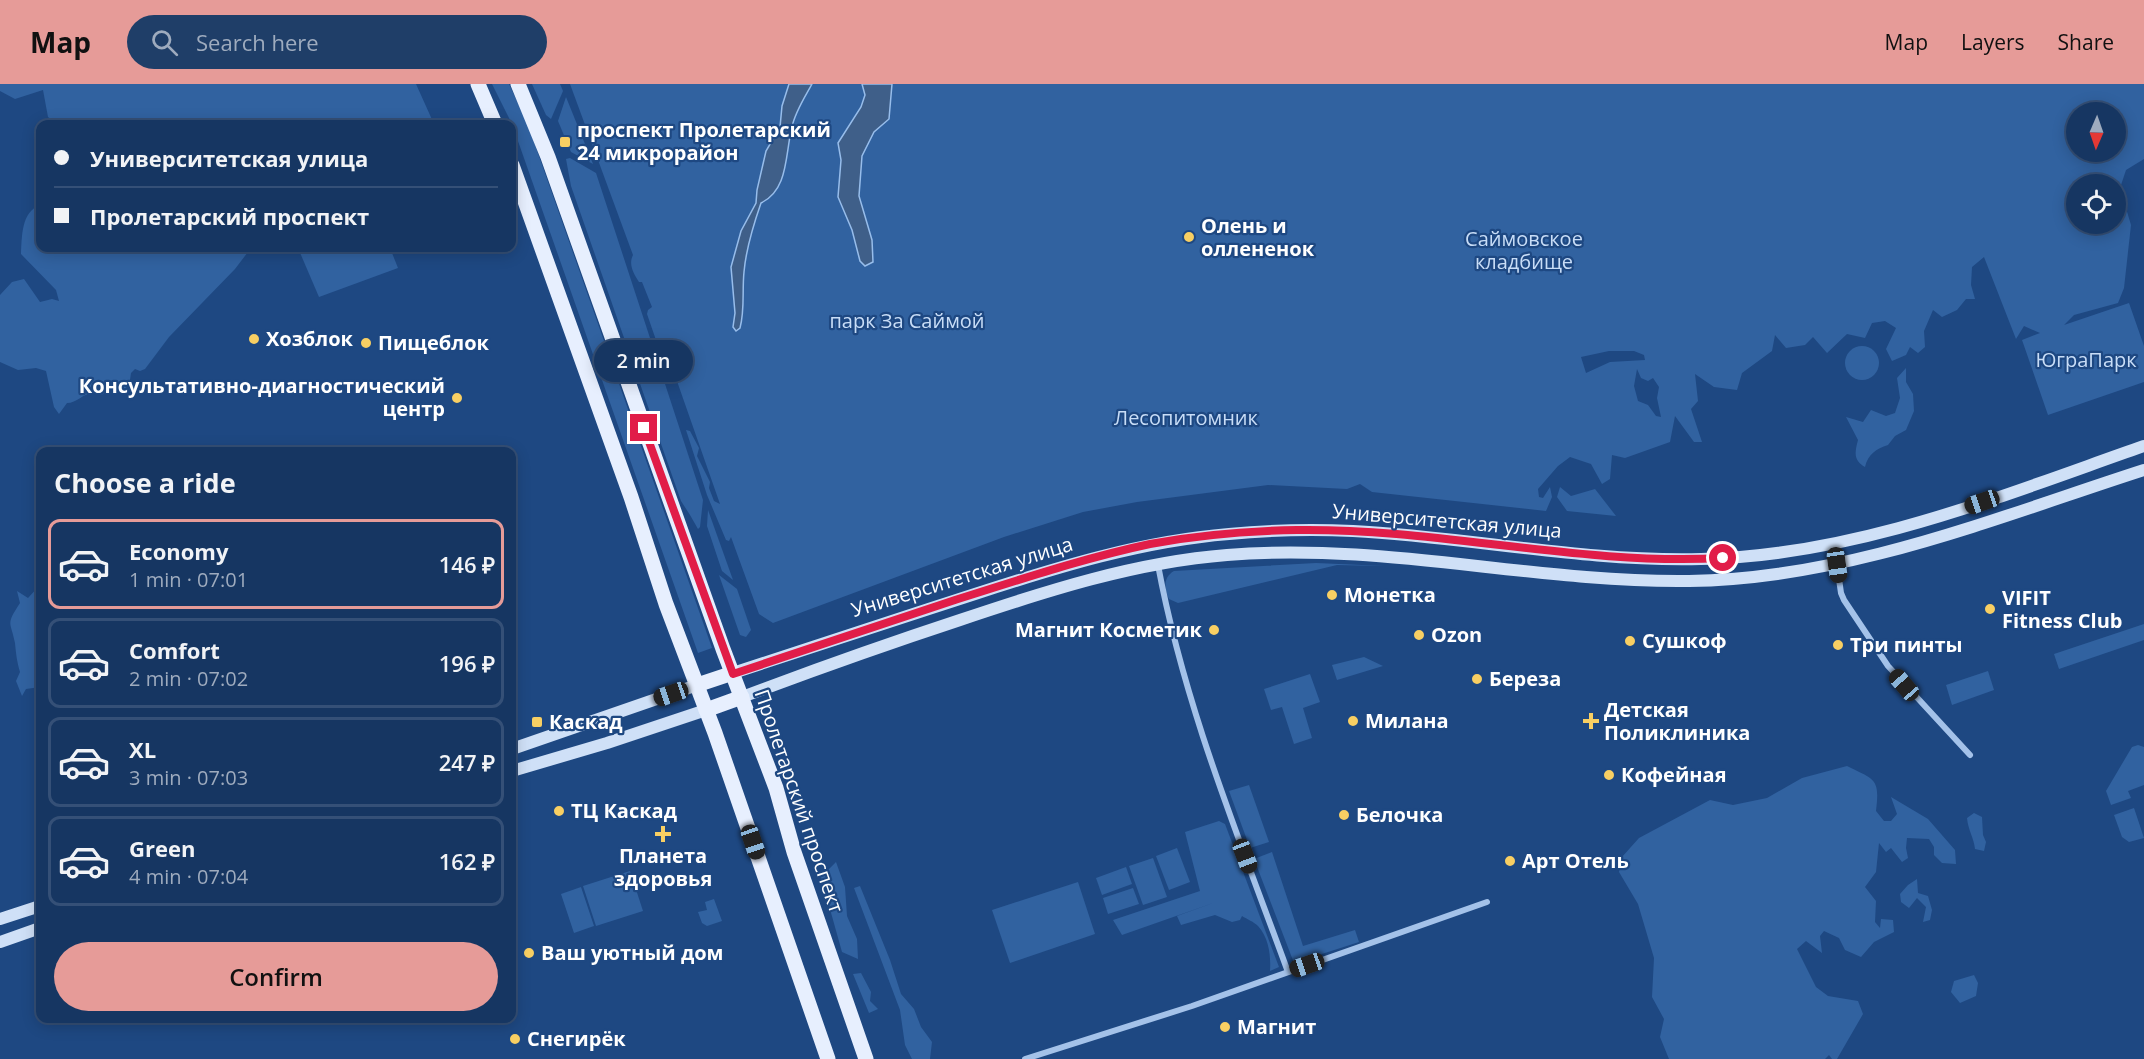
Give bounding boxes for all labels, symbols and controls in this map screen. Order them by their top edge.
search box [127,15,547,69]
text: Map [30,23,91,61]
icon: search [148,26,181,59]
text: Search here [196,27,319,57]
text: Map [1885,28,1928,56]
text: Layers [1961,28,2025,56]
text: Share [2058,28,2114,56]
north arrow [2066,102,2126,162]
map controls [2066,102,2126,234]
place label: проспект Пролетарский 24 микрорайон [577,116,831,166]
marker: проспект Пролетарский 24 микрорайон [558,135,572,149]
text: Университетская улица [90,143,368,173]
button: locate [2066,174,2126,234]
text: Пролетарский проспект [90,201,369,231]
place label: Олень и оллененок [1201,212,1315,262]
park label: Саймовское кладбище [1465,225,1583,275]
marker: Олень и оллененок [1182,230,1196,244]
park label: парк За Саймой [829,307,985,334]
place label: Хозблок [266,325,354,352]
place label: Пищеблок [378,329,490,356]
marker: Хозблок [247,332,261,346]
marker: Пищеблок [359,336,373,350]
callout: 2 min [594,341,694,383]
park label: ЮграПарк [2035,346,2137,373]
text: 2 min [617,347,671,374]
place label: Консультативно-диагностический центр [79,372,445,422]
marker: Консультативно-диагностический центр [450,391,464,405]
park label: Лесопитомник [1114,404,1259,431]
route end [630,414,657,441]
text: Choose a ride [54,464,236,501]
car [1962,488,2002,516]
street label: Университетская улица [1331,497,1563,544]
street label: Университетская улица [848,530,1076,623]
text: Economy [129,536,228,566]
icon: car [57,537,111,591]
route start [1709,544,1736,571]
car [1826,546,1848,584]
text: 146 ₽ [439,549,495,579]
text: 1 min · 07:01 [129,566,248,593]
place label: Монетка [1344,581,1436,608]
place label: VIFIT Fitness Club [2002,584,2122,634]
marker: Монетка [1325,588,1339,602]
marker: VIFIT Fitness Club [1983,602,1997,616]
place label: Магнит Косметик [1015,616,1203,643]
place label: Ozon [1431,621,1482,648]
marker: Магнит Косметик [1207,623,1221,637]
place label: Сушкоф [1642,627,1727,654]
marker: Ozon [1412,628,1426,642]
place label: Три пинты [1850,631,1963,658]
marker: Сушкоф [1623,634,1637,648]
text: Comfort [129,635,220,665]
icon: car [57,636,111,690]
marker: Три пинты [1831,638,1845,652]
text: 196 ₽ [439,648,495,678]
text: 2 min · 07:02 [129,665,248,692]
place label: Береза [1489,665,1561,692]
car [1885,666,1923,704]
marker: Береза [1470,672,1484,686]
car [651,680,691,708]
street label: Пролетарский проспект [749,686,850,916]
place label: Детская Поликлиника [1604,696,1750,746]
place label: Милана [1365,707,1449,734]
place label: Каскад [549,708,623,735]
marker: Детская Поликлиника [1582,712,1600,730]
marker: Милана [1346,714,1360,728]
marker: Каскад [530,715,544,729]
text: XL [129,734,156,764]
icon: car [57,735,111,789]
text: 247 ₽ [439,747,495,777]
place label: Кофейная [1621,761,1727,788]
text: 3 min · 07:03 [129,764,248,791]
marker: Кофейная [1602,768,1616,782]
place label: ТЦ Каскад [571,797,677,824]
place label: Белочка [1356,801,1443,828]
marker: ТЦ Каскад [552,804,566,818]
marker: Белочка [1337,808,1351,822]
car [739,822,767,862]
marker: Планета здоровья [656,827,670,841]
text: Green [129,833,195,863]
icon: car [57,834,111,888]
car [1230,836,1260,876]
place label: Планета здоровья [614,842,712,892]
text: 162 ₽ [439,846,495,876]
place label: Арт Отель [1522,847,1629,874]
marker: Арт Отель [1503,854,1517,868]
text: 4 min · 07:04 [129,863,248,890]
place label: Ваш уютный дом [541,939,723,966]
button: Confirm [54,942,498,1011]
marker: Ваш уютный дом [522,946,536,960]
car [1287,951,1327,979]
place label: Магнит [1237,1013,1316,1040]
marker: Магнит [1218,1020,1232,1034]
place label: Снегирёк [527,1025,626,1052]
marker: Снегирёк [508,1032,522,1046]

